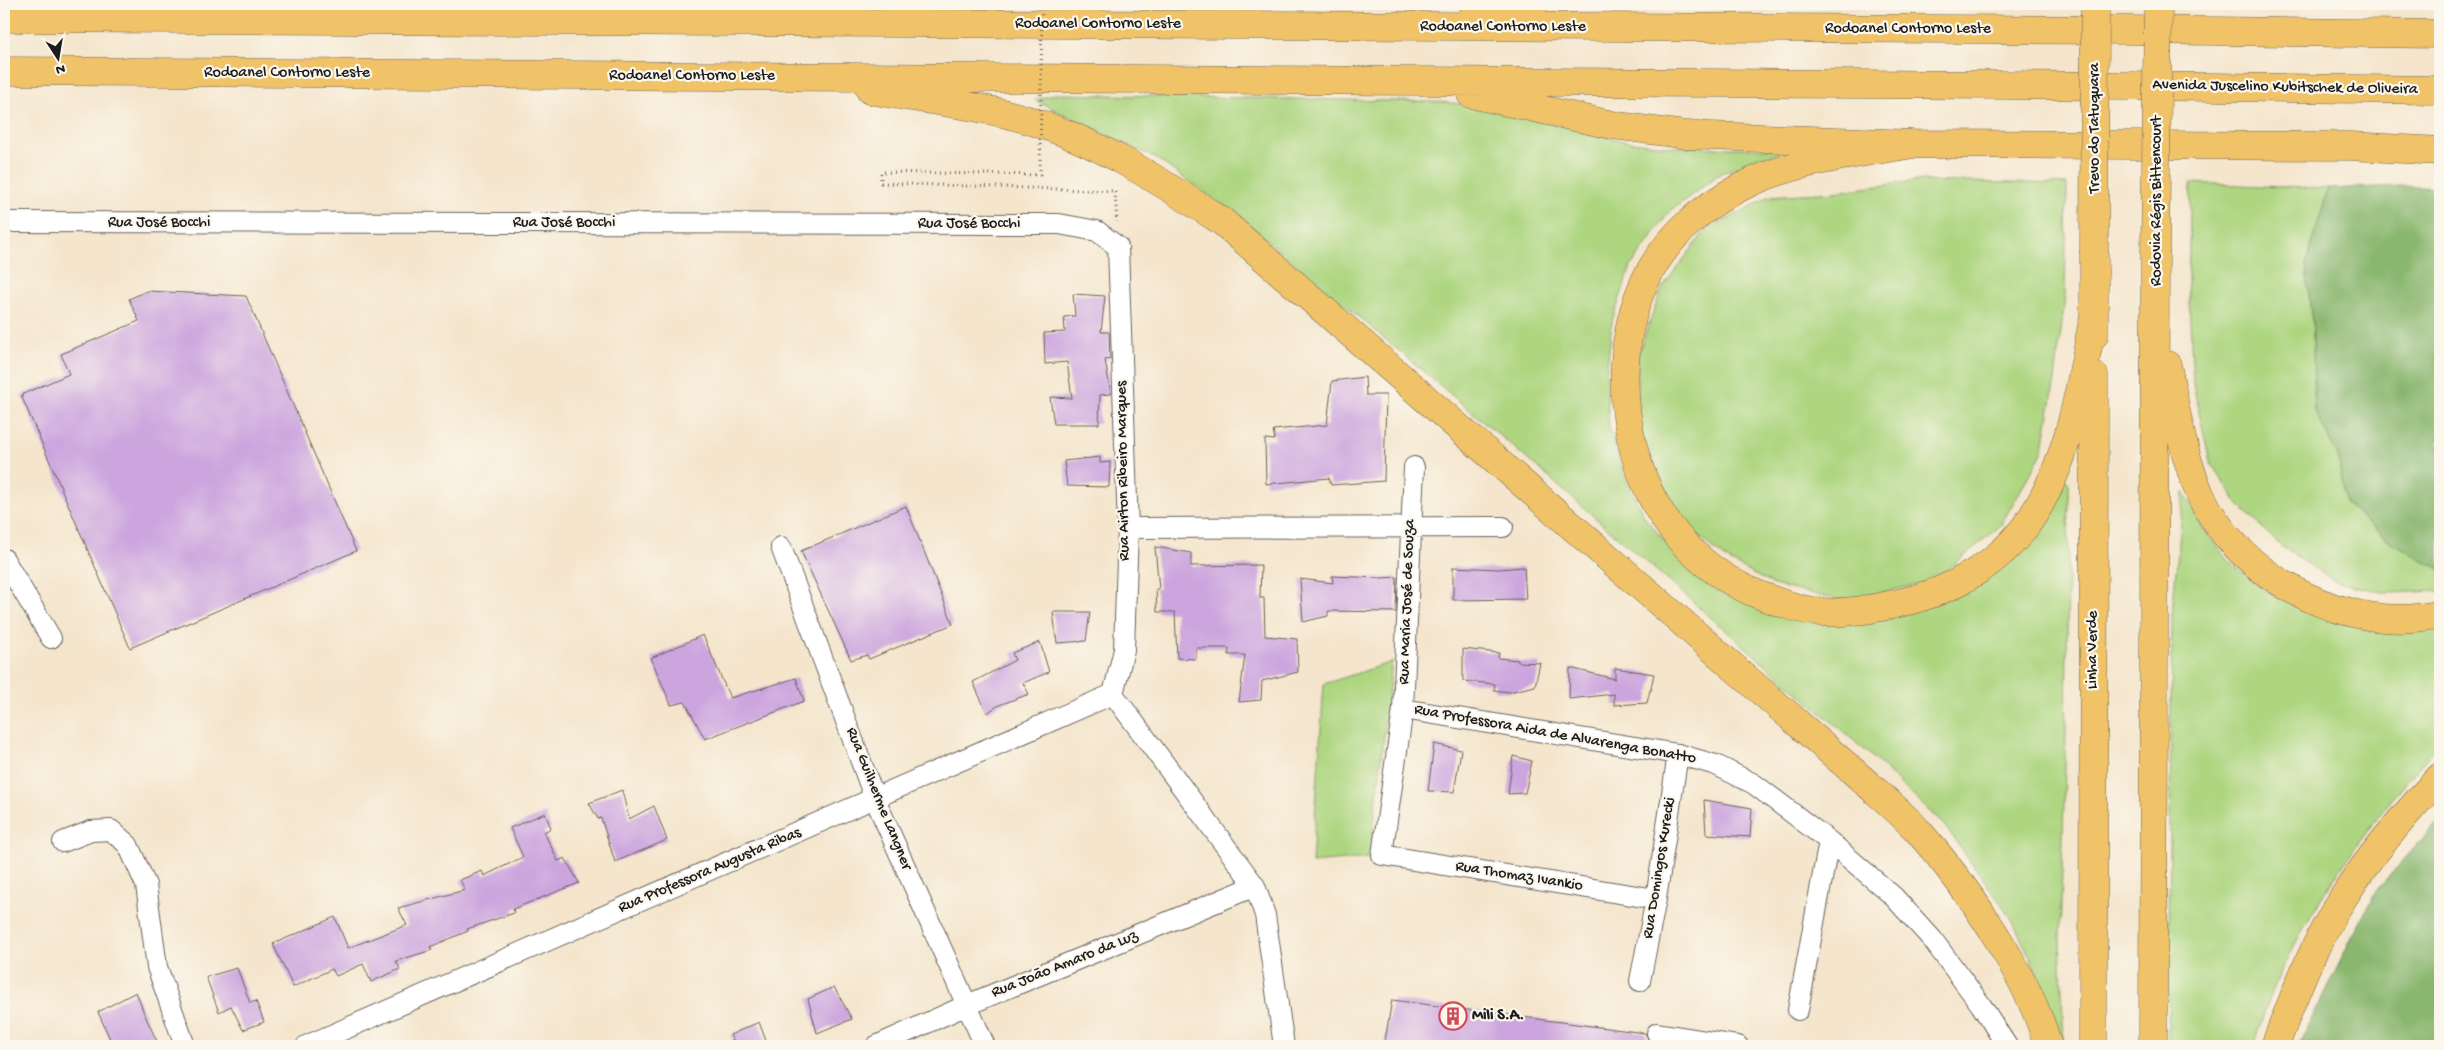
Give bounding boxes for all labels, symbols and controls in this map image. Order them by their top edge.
street label: Rodoanel Contorno Leste [1015,15,1182,34]
street label: Rodoanel Contorno Leste [1420,18,1587,37]
street label: Rodoanel Contorno Leste [1825,20,1992,39]
north arrow [32,32,82,82]
text: N [54,59,66,78]
street label: Trevo do Tatuquara [2086,62,2105,194]
street label: Rodoanel Contorno Leste [204,64,371,83]
street label: Rodoanel Contorno Leste [609,67,776,86]
street label: Avenida Juscelino Kubitschek de Oliveira [2152,76,2419,100]
street label: Rodovia Régis Bittencourt [2148,114,2167,286]
street label: Rua José Bocchi [108,214,210,233]
street label: Rua José Bocchi [513,214,615,233]
street label: Rua José Bocchi [918,215,1020,234]
street label: Rua Airton Ribeiro Marques [1113,380,1135,561]
street label: Rua Maria José de Souza [1396,518,1420,685]
street label: Linha Verde [2084,610,2103,689]
street label: Rua Professora Aida de Alvarenga Bonatto [1413,701,1697,769]
street label: Rua Guilherme Langner [841,725,916,874]
street label: Rua Domingos Kurecki [1639,796,1681,940]
street label: Rua Professora Augusta Ribas [616,823,805,918]
street label: Rua Thomaz Ivankio [1454,858,1584,896]
street label: Rua João Amaro da Luz [989,927,1142,1003]
building icon: Mili S.A. [1438,1001,1468,1031]
place label: Mili S.A. [1472,1007,1524,1026]

